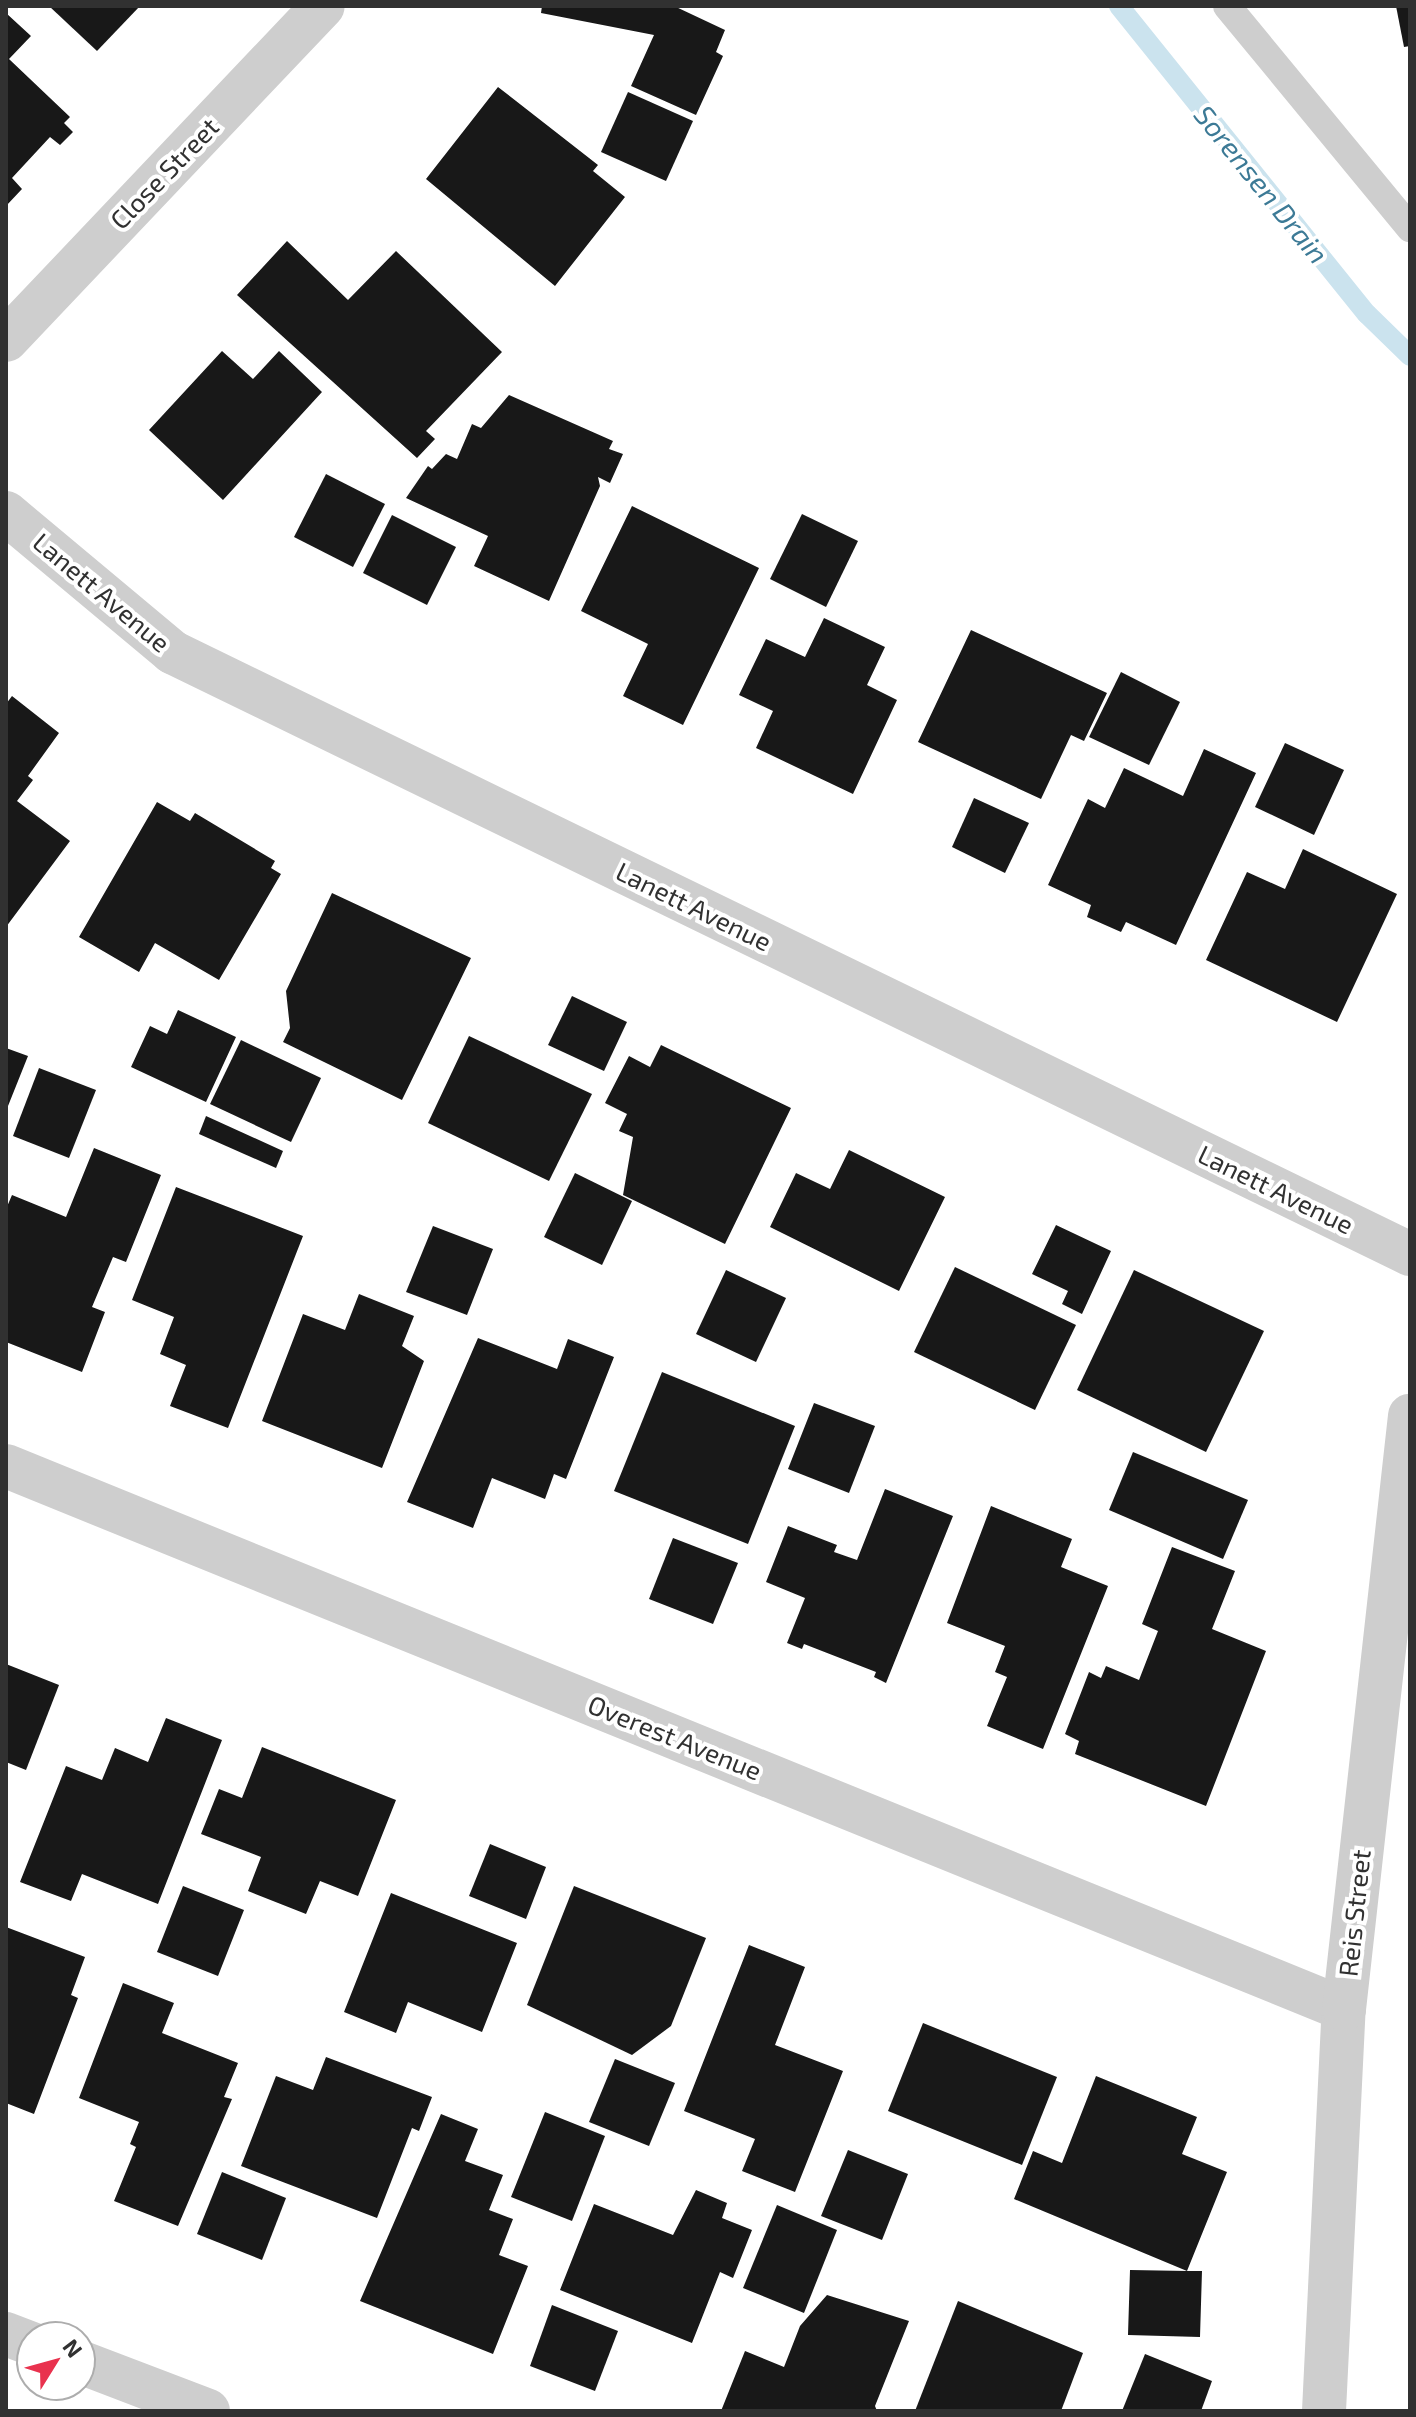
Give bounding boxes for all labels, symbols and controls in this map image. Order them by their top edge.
water label: Sorensen Drain [1188,98,1336,270]
street label: Close Street [103,111,225,235]
street label: Lanett Avenue [27,526,177,658]
street label: Lanett Avenue [611,855,777,957]
street label: Lanett Avenue [1193,1138,1359,1240]
street label: Overest Avenue [583,1688,767,1786]
street label: Reis Street [1332,1848,1376,1978]
north arrow [16,2321,96,2401]
text: N [58,2334,89,2362]

